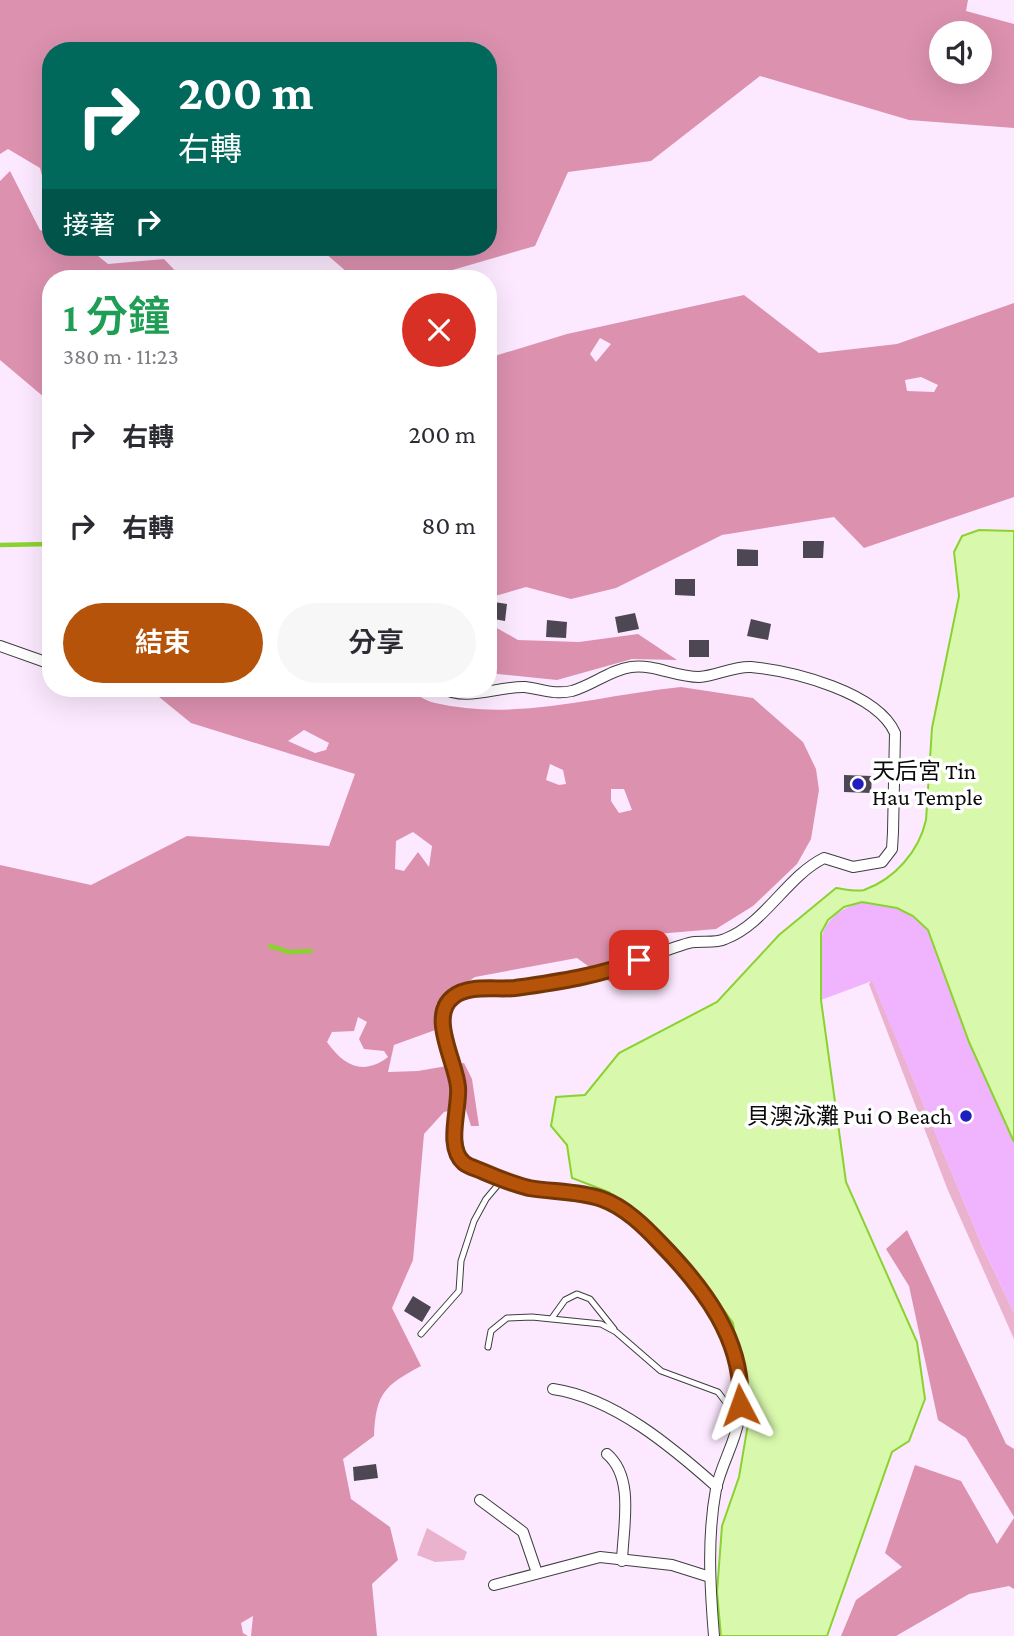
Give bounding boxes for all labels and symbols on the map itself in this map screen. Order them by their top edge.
place label: 天后宮 Tin Hau Temple [872,758,983,810]
marker: 天后宮 Tin Hau Temple [850,776,866,792]
pin [609,930,669,990]
place label: 貝澳泳灘 Pui O Beach [747,1103,952,1129]
marker: 貝澳泳灘 Pui O Beach [958,1108,974,1124]
position arrow [703,1368,777,1442]

